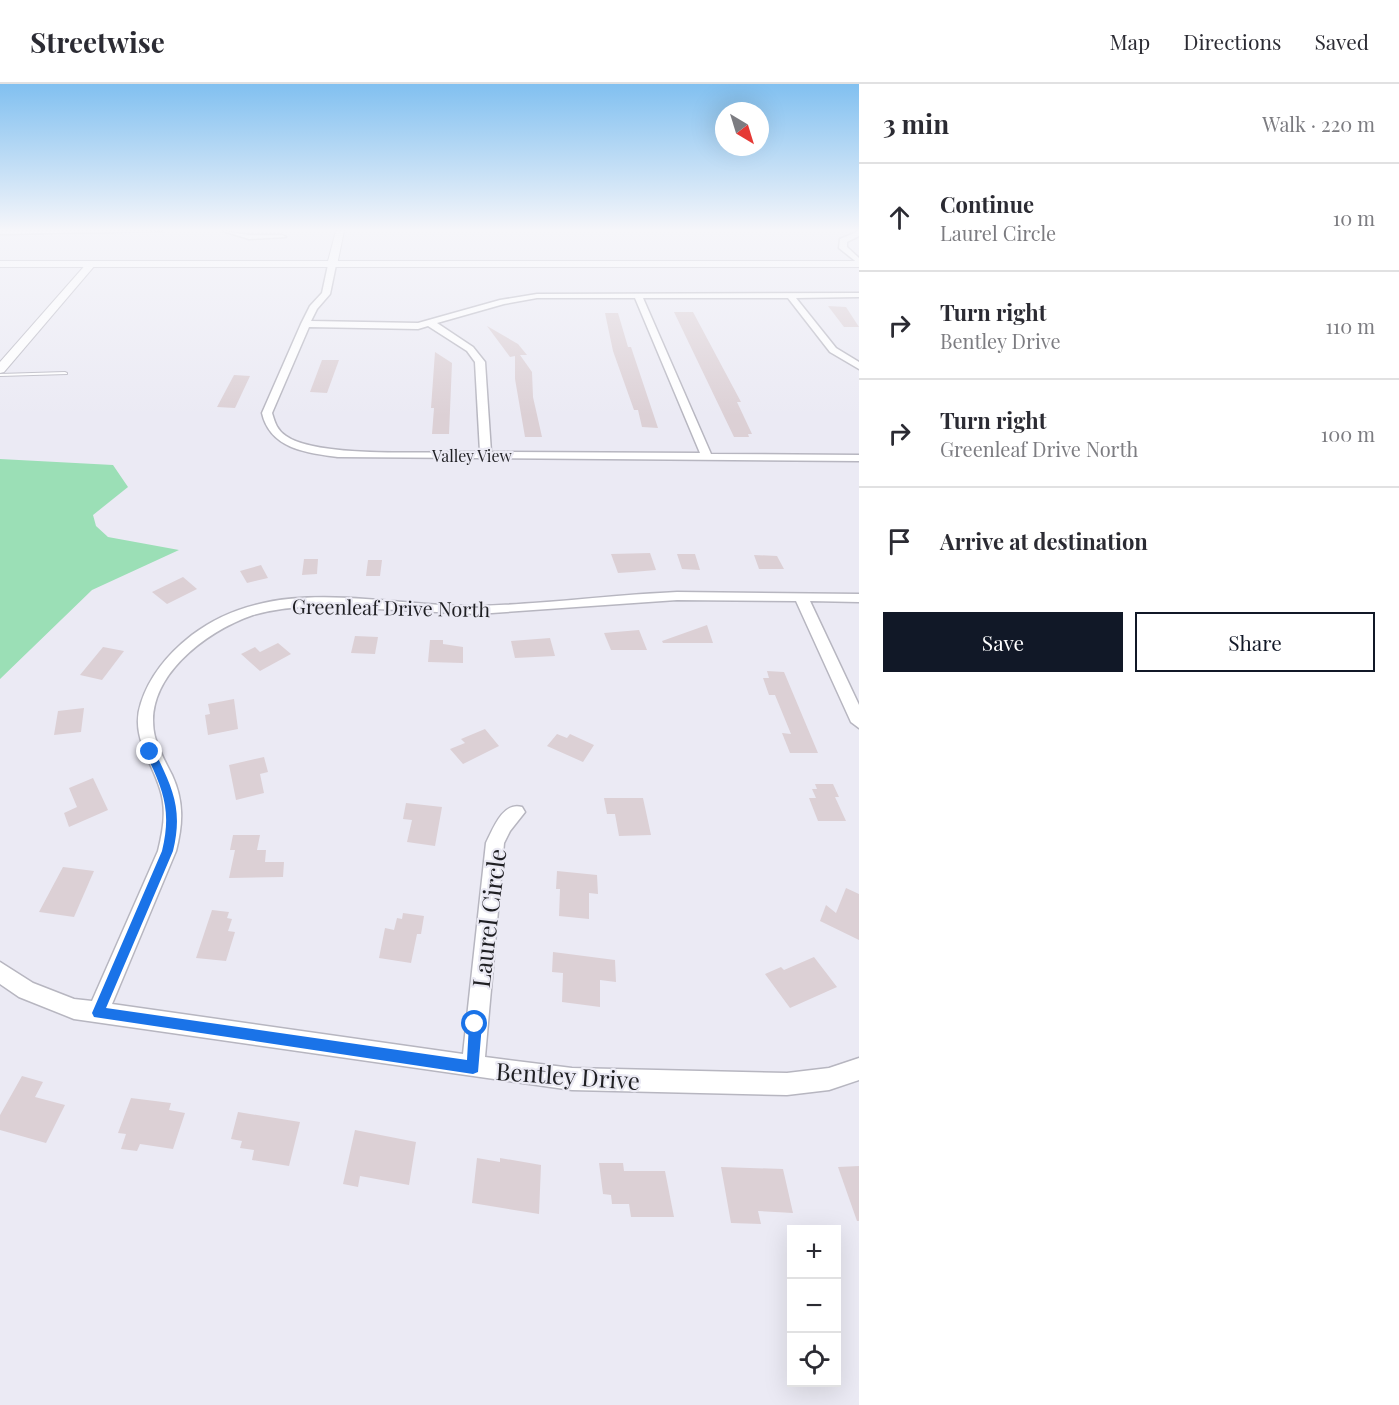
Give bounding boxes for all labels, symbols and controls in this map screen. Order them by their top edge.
text: Streetwise [30,23,165,60]
text: Map [1109,27,1150,55]
text: Directions [1183,27,1281,55]
text: Saved [1314,27,1369,55]
north arrow [715,102,769,156]
text: 3 min [883,106,949,141]
text: Walk · 220 m [1262,110,1375,137]
text: Continue [940,189,1034,219]
icon: ahead [883,201,916,234]
text: 10 m [1333,204,1375,231]
text: Laurel Circle [940,219,1056,246]
text: Turn right [940,297,1046,327]
icon: right [883,309,916,342]
text: 110 m [1325,312,1375,339]
text: Bentley Drive [940,327,1061,354]
text: Turn right [940,405,1046,435]
icon: right [883,417,916,450]
text: 100 m [1321,420,1375,447]
text: Greenleaf Drive North [940,435,1138,462]
street label: Valley View [431,445,513,466]
icon: arrive [883,525,916,558]
text: Arrive at destination [940,526,1148,556]
street label: Greenleaf Drive North [292,592,491,622]
button: Save [883,612,1123,672]
button: Share [1135,612,1375,672]
route end [136,738,162,764]
street label: Laurel Circle [464,847,512,989]
route start [461,1010,487,1036]
street label: Bentley Drive [495,1054,641,1096]
map controls [787,1225,841,1387]
button: + [787,1225,841,1279]
button: − [787,1279,841,1333]
button: locate [787,1333,841,1387]

